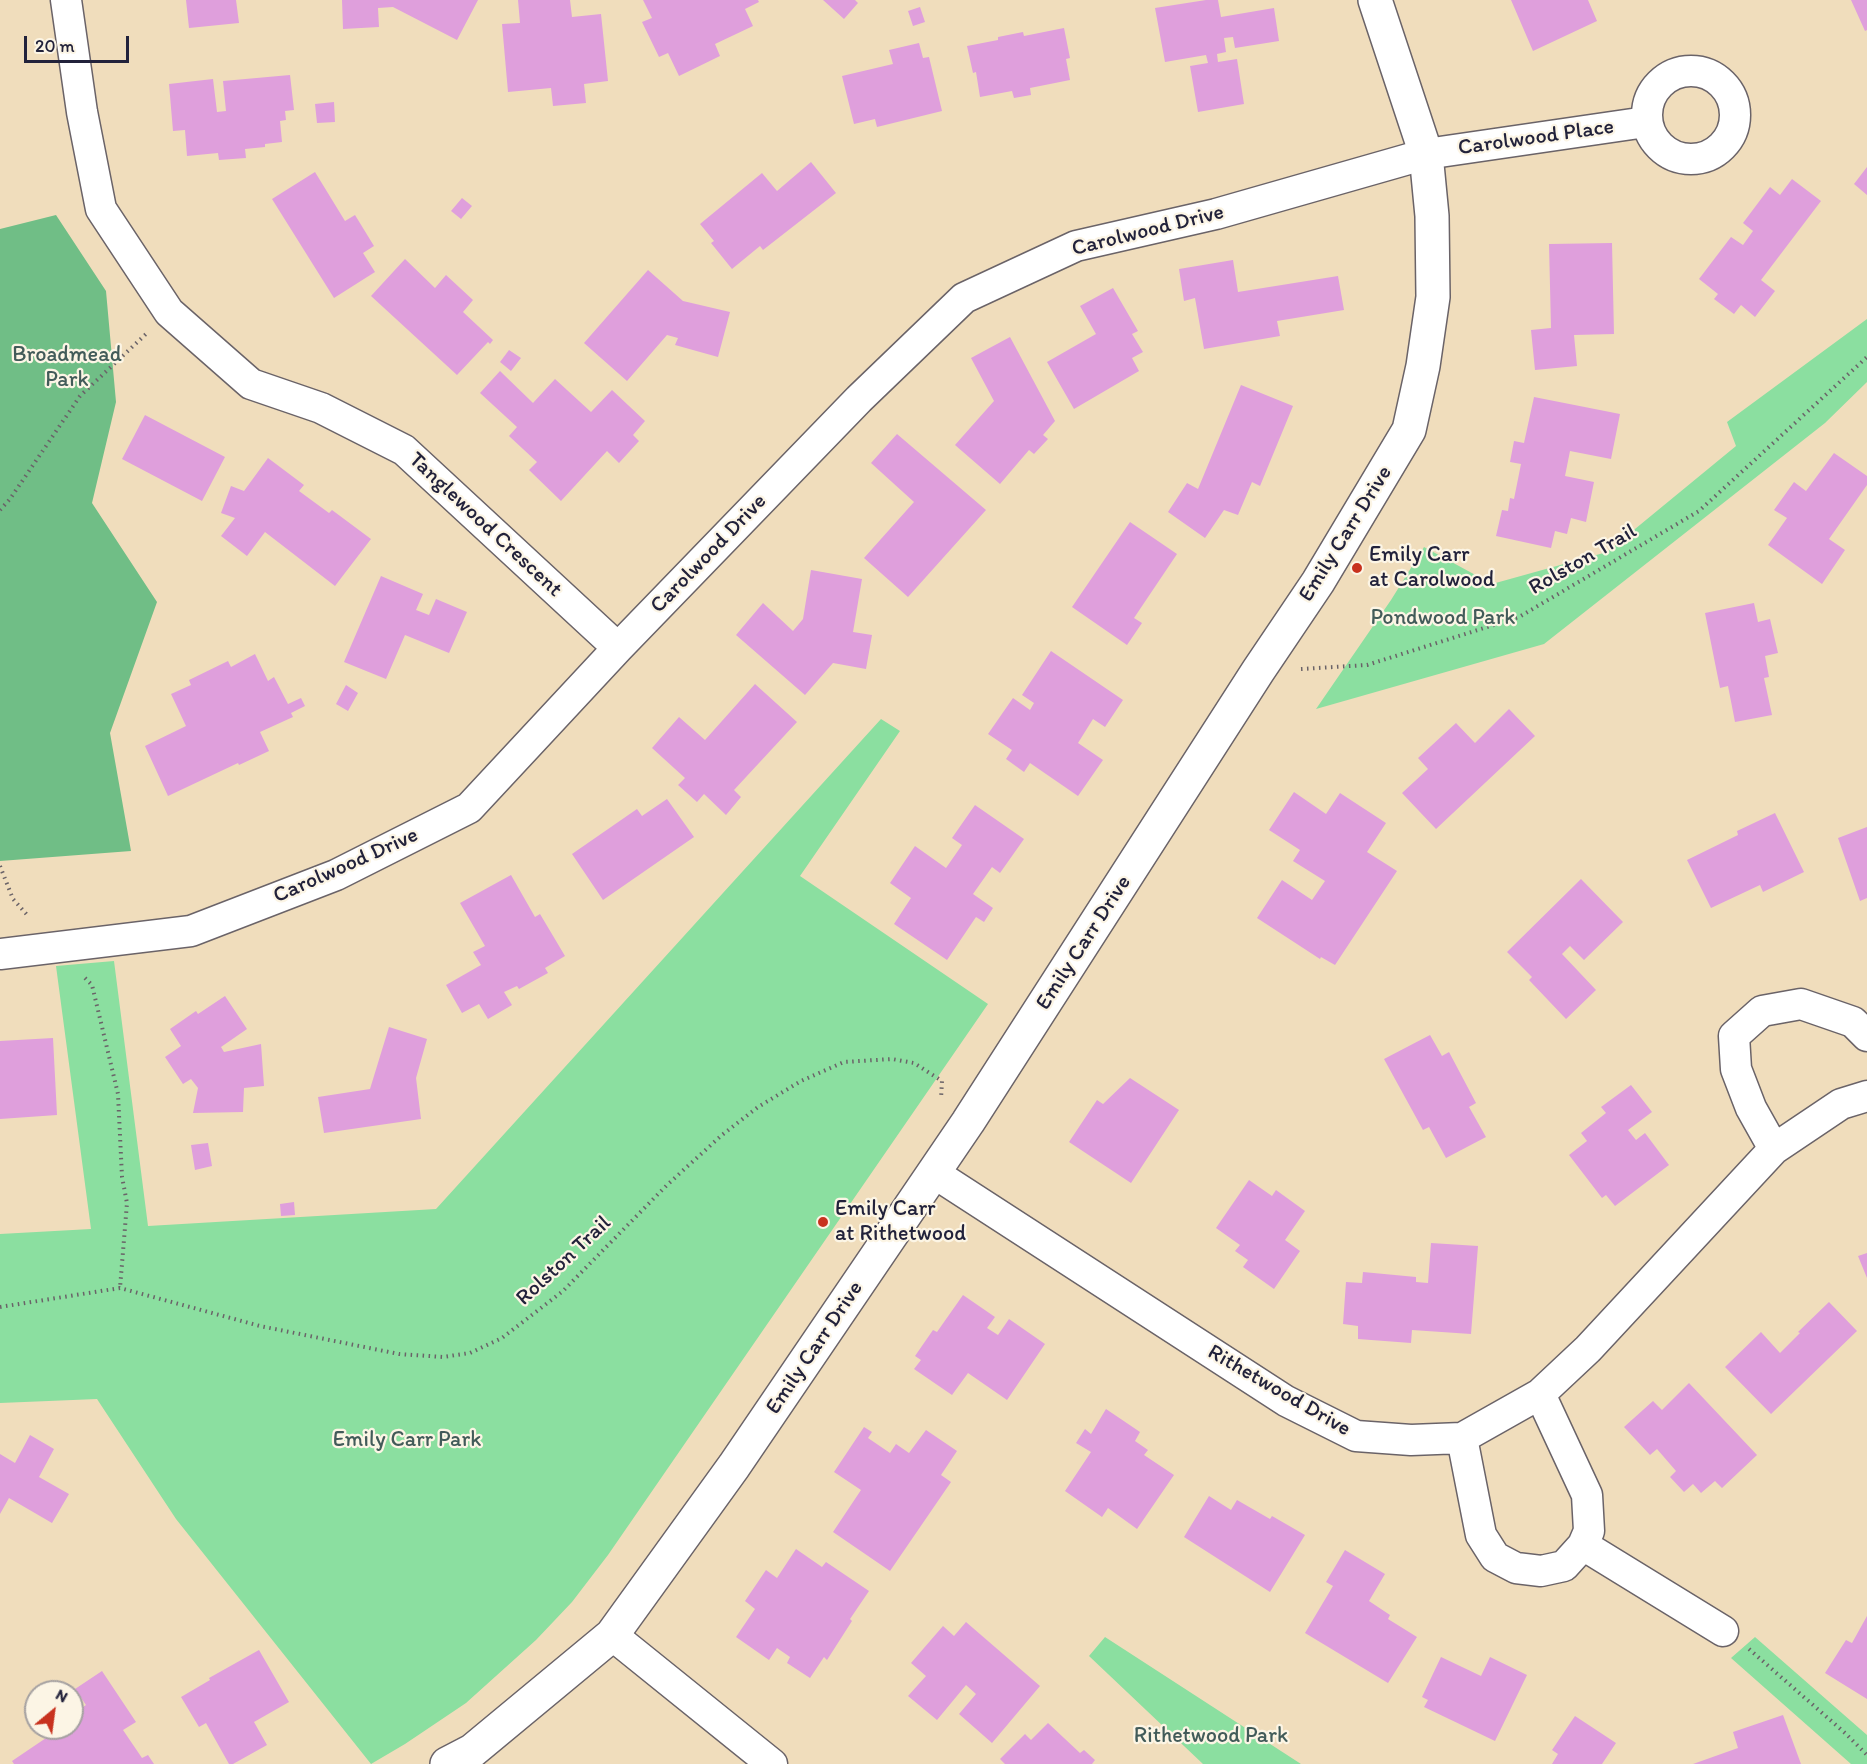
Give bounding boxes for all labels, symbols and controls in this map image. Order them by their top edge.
scale bar [27,24,132,62]
text: 20 m [35,35,75,57]
street label: Carolwood Place [1456,114,1616,162]
street label: Carolwood Drive [1069,199,1227,263]
park label: Broadmead Park [12,342,122,394]
street label: Tanglewood Crescent [403,447,567,603]
street label: Emily Carr Drive [1294,461,1398,607]
street label: Carolwood Drive [645,489,773,619]
street label: Rolston Trail [1524,519,1642,601]
place label: Emily Carr at Carolwood [1369,542,1495,594]
marker: Emily Carr at Carolwood [1350,561,1364,575]
park label: Pondwood Park [1370,605,1516,631]
street label: Carolwood Drive [269,822,423,910]
street label: Emily Carr Drive [1031,871,1137,1015]
place label: Emily Carr at Rithetwood [835,1196,966,1248]
street label: Rolston Trail [511,1210,617,1312]
marker: Emily Carr at Rithetwood [816,1215,830,1229]
street label: Emily Carr Drive [761,1276,869,1420]
street label: Rithetwood Drive [1203,1339,1355,1443]
park label: Emily Carr Park [333,1427,481,1453]
north arrow [24,1680,84,1740]
text: N [53,1685,71,1706]
park label: Rithetwood Park [1134,1723,1288,1749]

